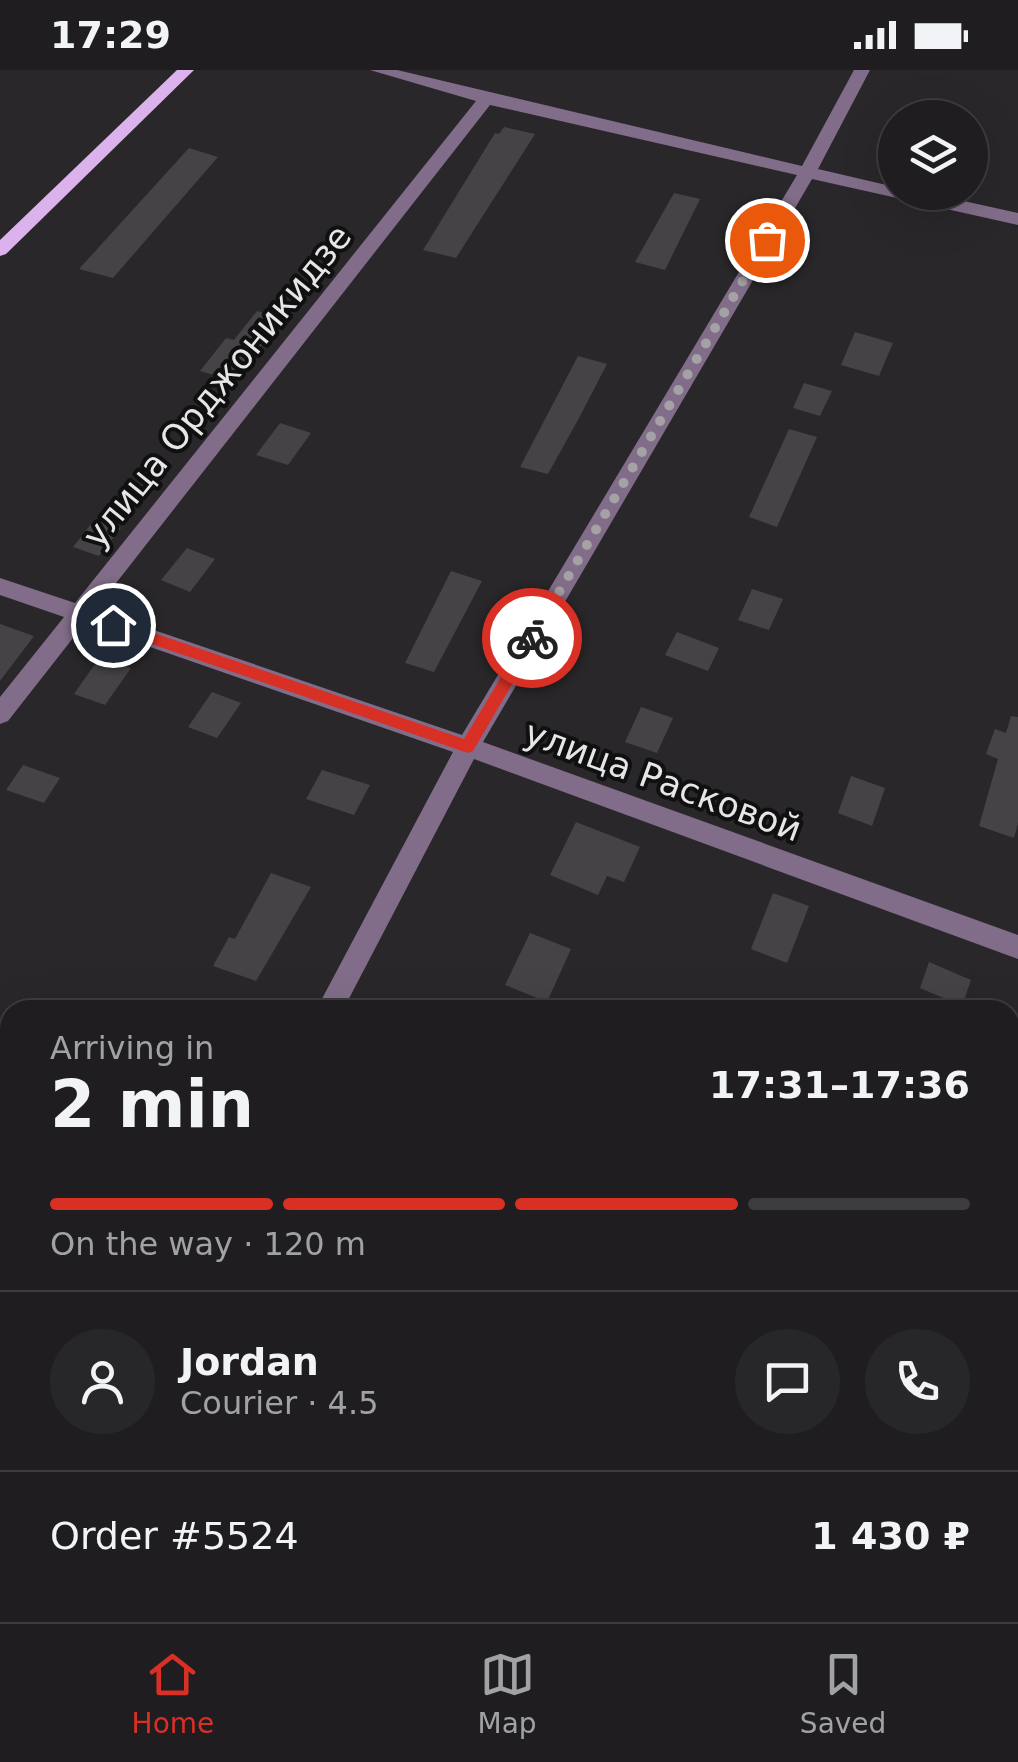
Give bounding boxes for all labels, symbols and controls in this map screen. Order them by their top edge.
text: 17:29 [50,13,171,57]
map controls [878,100,988,210]
button: layers [878,100,988,210]
pin [725,198,810,283]
icon: bag [740,213,795,268]
street label: улица Орджоникидзе [75,217,359,555]
pin [71,583,156,668]
courier [482,588,582,688]
icon: home [86,598,141,653]
icon: bike [505,611,560,666]
street label: улица Расковой [519,712,807,850]
text: Arriving in [50,1029,214,1067]
text: 17:31–17:36 [709,1063,970,1107]
text: 2 min [50,1067,254,1142]
text: On the way · 120 m [50,1225,366,1263]
button: person [50,1329,155,1434]
button: chat [735,1329,840,1434]
button: phone [865,1329,970,1434]
text: Jordan [180,1340,319,1384]
text: Courier · 4.5 [180,1384,379,1422]
text: Order #5524 [50,1514,299,1558]
text: 1 430 ₽ [811,1514,970,1558]
tab: Home [132,1647,214,1740]
tab: Map [478,1647,537,1740]
tab: Saved [800,1647,886,1740]

